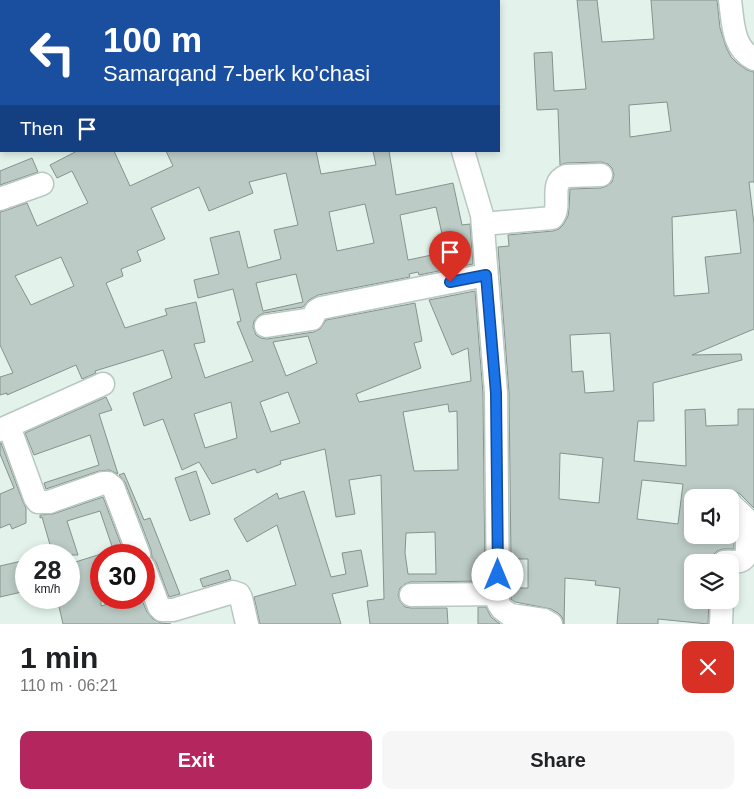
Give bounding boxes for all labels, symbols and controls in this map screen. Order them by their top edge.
icon: left [20,20,85,85]
text: 100 m [103,20,202,59]
text: Samarqand 7-berk ko'chasi [103,61,370,86]
icon: arrive [73,115,101,143]
text: Then [20,118,63,139]
pin [429,231,471,282]
icon: arrive [436,238,464,266]
map controls [684,489,739,609]
button: sound [684,489,739,544]
speed limit sign: 30 [90,544,155,609]
position arrow [471,548,523,600]
button: layers [684,554,739,609]
text: 28 [34,556,61,584]
text: km/h [34,582,61,596]
text: 1 min [20,641,98,674]
button: close [682,641,734,693]
text: 110 m · 06:21 [20,677,118,694]
button: Exit [20,731,372,789]
button: Share [382,731,734,789]

